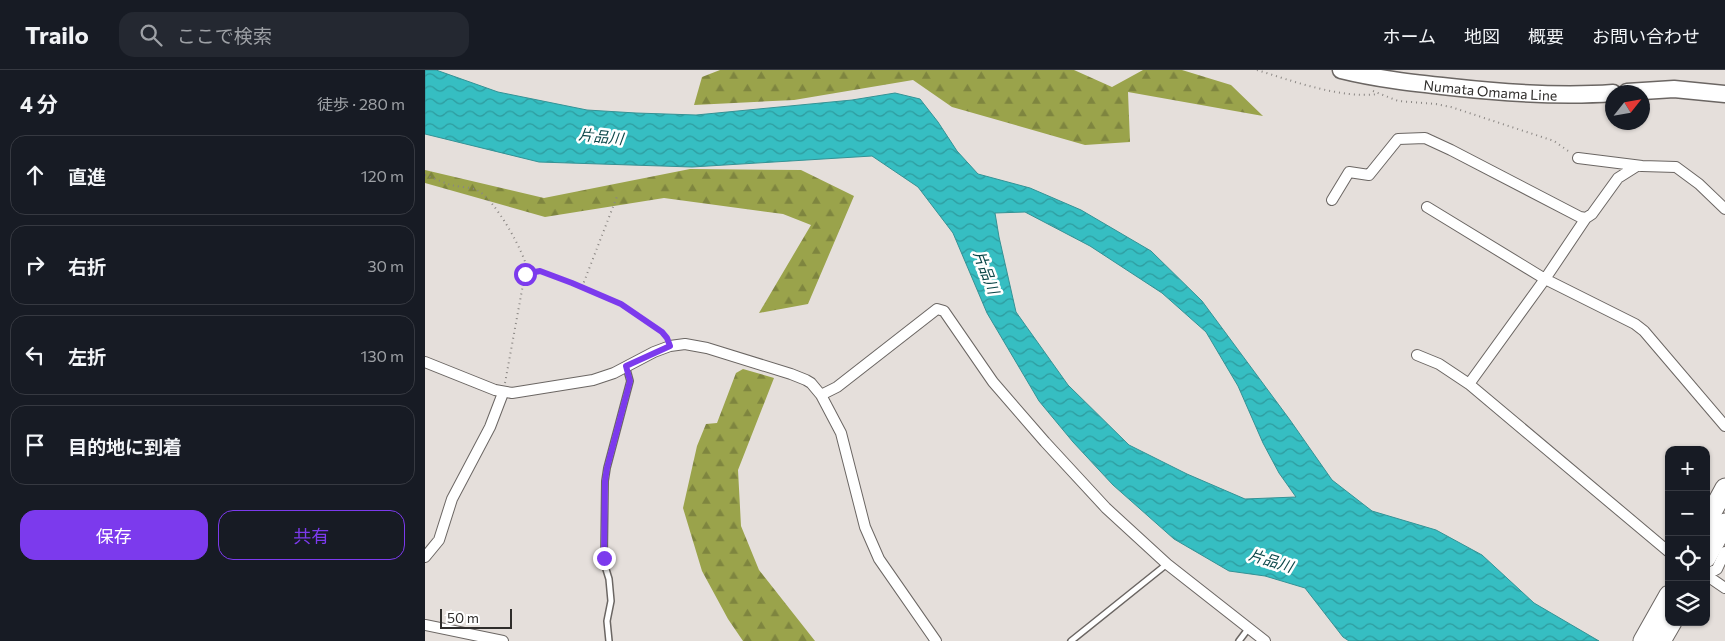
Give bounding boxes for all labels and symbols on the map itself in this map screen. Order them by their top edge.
street label: Numata Omama Line [1423,76,1557,103]
north arrow [1605,85,1650,130]
water label: 片品川 [578,125,626,148]
water label: 片品川 [971,248,1004,298]
route start [514,263,537,286]
water label: 片品川 [1247,545,1297,576]
route end [593,547,616,570]
scale bar [440,606,513,629]

